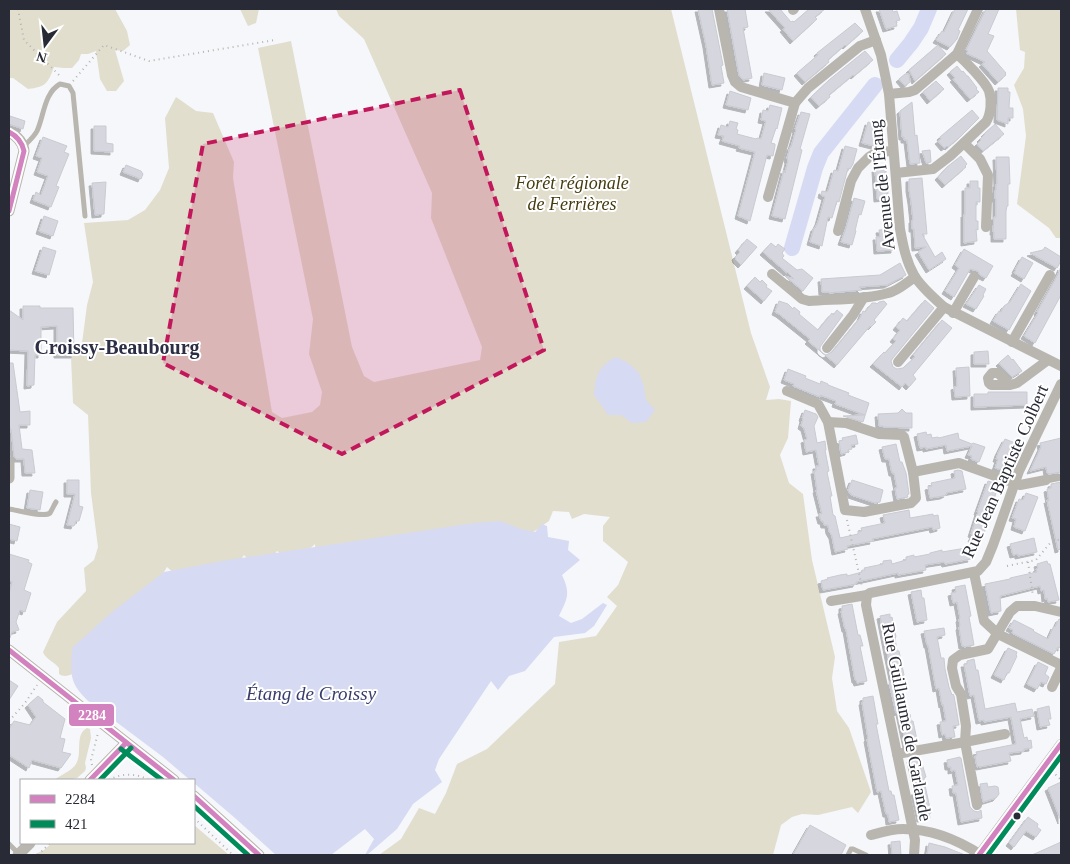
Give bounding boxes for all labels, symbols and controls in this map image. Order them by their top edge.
north arrow [20,20,70,70]
text: N [35,49,49,66]
street label: Avenue de l'Étang [864,119,899,251]
park label: Forêt régionale de Ferrières [514,173,629,214]
district label: Croissy-Beaubourg [34,336,200,359]
street label: Rue Jean Baptiste Colbert [958,381,1052,561]
street label: Rue Guillaume de Garlande [878,621,936,823]
water label: Étang de Croissy [245,683,377,704]
line badge: 2284 [68,703,115,727]
text: 2284 [78,708,106,723]
legend [20,779,195,844]
text: 2284 [65,791,96,807]
unlabelled marker [1012,811,1022,821]
text: 421 [65,816,88,832]

